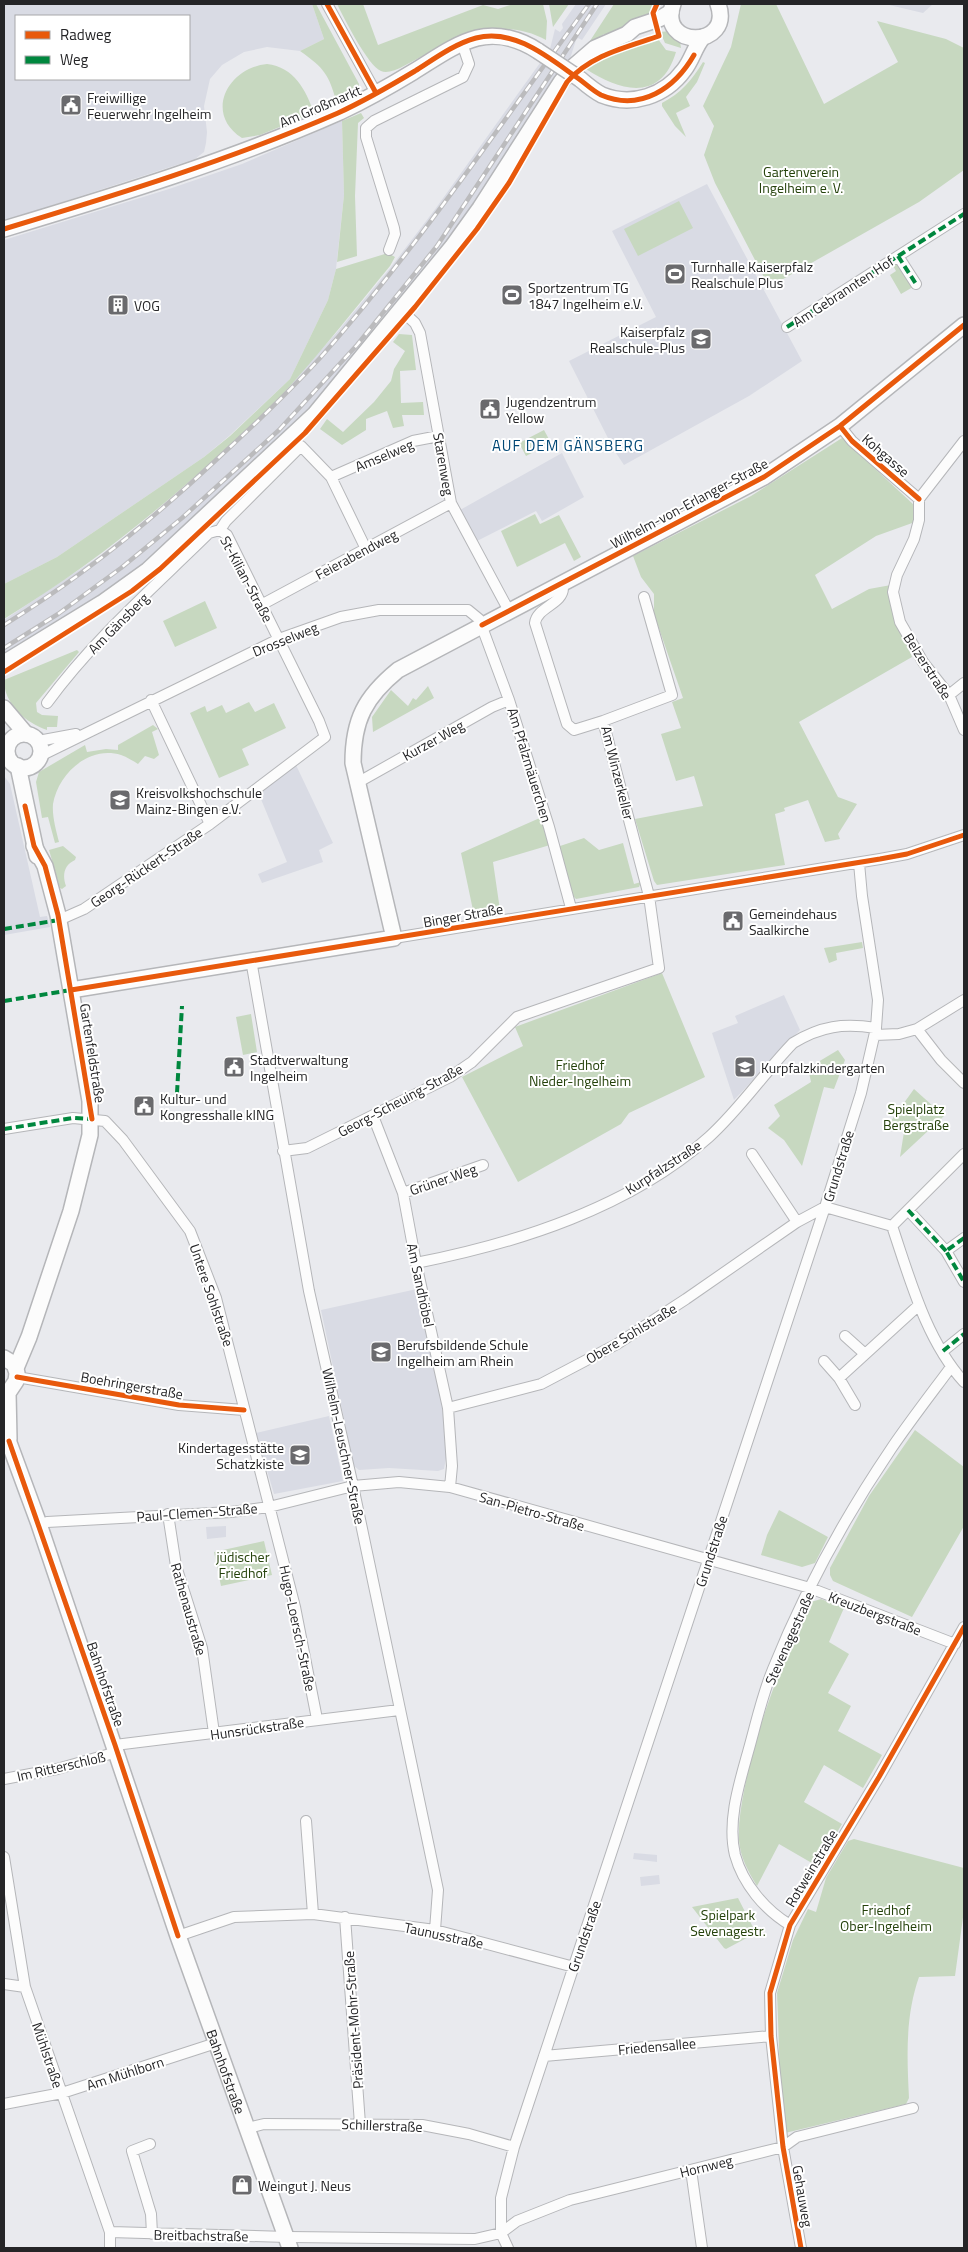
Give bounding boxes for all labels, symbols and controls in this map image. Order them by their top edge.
legend [15,15,190,80]
text: Radweg [60,23,112,46]
text: Weg [60,48,89,71]
street label: Am Großmarkt [276,79,364,133]
place label: Freiwillige Feuerwehr Ingelheim [87,87,211,124]
public building icon: Freiwillige Feuerwehr Ingelheim [59,93,83,117]
park label: Gartenverein Ingelheim e. V. [759,161,843,198]
street label: Am Gebrannten Hof [788,250,898,332]
place label: Turnhalle Kaiserpfalz Realschule Plus [691,256,813,293]
sports icon: Turnhalle Kaiserpfalz Realschule Plus [663,262,687,286]
place label: Sportzentrum TG 1847 Ingelheim e.V. [528,277,643,314]
sports icon: Sportzentrum TG 1847 Ingelheim e.V. [500,283,524,307]
building icon: VOG [106,293,130,317]
place label: VOG [134,295,160,316]
place label: Kaiserpfalz Realschule-Plus [590,321,685,358]
school or university icon: Kaiserpfalz Realschule-Plus [689,327,713,351]
place label: Jugendzentrum Yellow [506,391,596,428]
public building icon: Jugendzentrum Yellow [478,397,502,421]
street label: Kohgasse [858,428,914,482]
street label: Starenweg [428,431,460,497]
street label: Amselweg [351,433,417,477]
district label: AUF DEM GÄNSBERG [492,434,644,457]
street label: Wilhelm-von-Erlanger-Straße [606,452,772,554]
street label: Feierabendweg [311,524,401,584]
street label: St-Kilian-Straße [215,532,279,626]
street label: Am Gänsberg [83,588,153,658]
street label: Drosselweg [249,616,321,662]
street label: Belzerstraße [899,629,957,703]
street label: Am Pfalzmäuerchen [503,705,557,825]
street label: Kurzer Weg [398,714,468,766]
street label: Am Winzerkeller [596,724,640,822]
place label: Kreisvolkshochschule Mainz-Bingen e.V. [136,782,262,819]
school or university icon: Kreisvolkshochschule Mainz-Bingen e.V. [108,788,132,812]
street label: Georg-Rückert-Straße [86,822,206,912]
street label: Binger Straße [421,898,505,932]
place label: Gemeindehaus Saalkirche [749,903,837,940]
public building icon: Gemeindehaus Saalkirche [721,909,745,933]
street label: Gartenfeldstraße [75,1002,111,1104]
place label: Stadtverwaltung Ingelheim [250,1049,348,1086]
park label: Friedhof Nieder-Ingelheim [529,1054,631,1091]
public building icon: Stadtverwaltung Ingelheim [222,1055,246,1079]
school or university icon: Kurpfalzkindergarten [733,1055,757,1079]
place label: Kurpfalzkindergarten [761,1057,885,1078]
street label: Georg-Scheuing-Straße [334,1058,466,1142]
place label: Kultur- und Kongresshalle kING [160,1088,274,1125]
public building icon: Kultur- und Kongresshalle kING [132,1094,156,1118]
park label: Spielplatz Bergstraße [883,1098,949,1135]
street label: Grundstraße [817,1127,859,1205]
street label: Kurpfalzstraße [621,1134,705,1200]
street label: Grüner Weg [407,1158,479,1200]
street label: Untere Sohlstraße [185,1241,239,1349]
street label: Am Sandhöbel [402,1241,440,1329]
street label: Obere Sohlstraße [582,1298,680,1368]
place label: Berufsbildende Schule Ingelheim am Rhein [397,1334,528,1371]
school or university icon: Berufsbildende Schule Ingelheim am Rhein [369,1340,393,1364]
street label: Boehringerstraße [79,1366,185,1404]
street label: Wilhelm-Leuschner-Straße [317,1366,371,1526]
place label: Kindertagesstätte Schatzkiste [178,1437,284,1474]
school or university icon: Kindertagesstätte Schatzkiste [288,1443,312,1467]
street label: San-Pietro-Straße [477,1486,587,1536]
street label: Paul-Clemen-Straße [136,1497,258,1527]
street label: Grundstraße [690,1512,732,1590]
park label: jüdischer Friedhof [215,1546,270,1583]
street label: Rathenaustraße [166,1560,212,1658]
street label: Hugo-Loersch-Straße [274,1563,322,1693]
street label: Kreuzbergstraße [825,1586,925,1640]
street label: Stevenagestraße [759,1588,819,1688]
street label: Bahnhofstraße [82,1639,130,1729]
street label: Hunsrückstraße [209,1711,305,1745]
street label: Im Ritterschloß [15,1746,107,1786]
street label: Rotweinstraße [779,1825,843,1911]
street label: Grundstraße [562,1897,606,1975]
park label: Friedhof Ober-Ingelheim [840,1899,932,1936]
park label: Spielpark Sevenagestr. [690,1904,766,1941]
street label: Taunusstraße [402,1916,486,1954]
street label: Präsident-Mohr-Straße [338,1950,368,2090]
street label: Mühlstraße [27,2019,69,2091]
street label: Bahnhofstraße [202,2026,252,2117]
street label: Friedensallee [617,2032,697,2060]
street label: Am Mühlborn [84,2051,166,2095]
street label: Schillerstraße [341,2113,423,2137]
street label: Hornweg [677,2149,735,2183]
street label: Gehauweg [787,2163,819,2229]
shop icon: Weingut J. Neus [230,2173,254,2197]
place label: Weingut J. Neus [258,2175,351,2196]
street label: Breitbachstraße [153,2224,249,2246]

